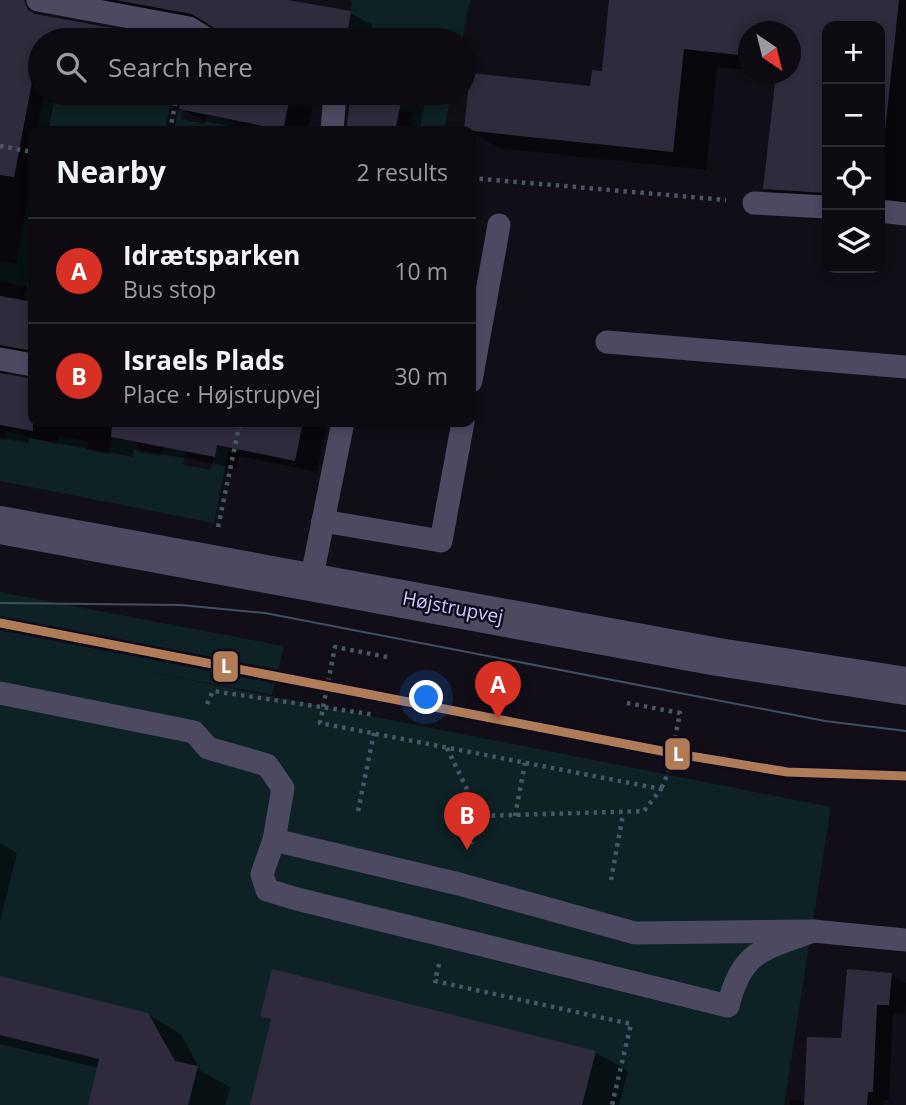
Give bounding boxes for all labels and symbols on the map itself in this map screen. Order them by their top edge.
north arrow [738,21,801,84]
street label: Højstrupvej [400,585,506,629]
line badge: L [212,650,239,683]
text: L [221,653,232,679]
pin: A [475,661,521,719]
your location [409,680,443,714]
line badge: L [664,737,691,771]
text: L [673,741,684,767]
pin: B [444,792,490,850]

